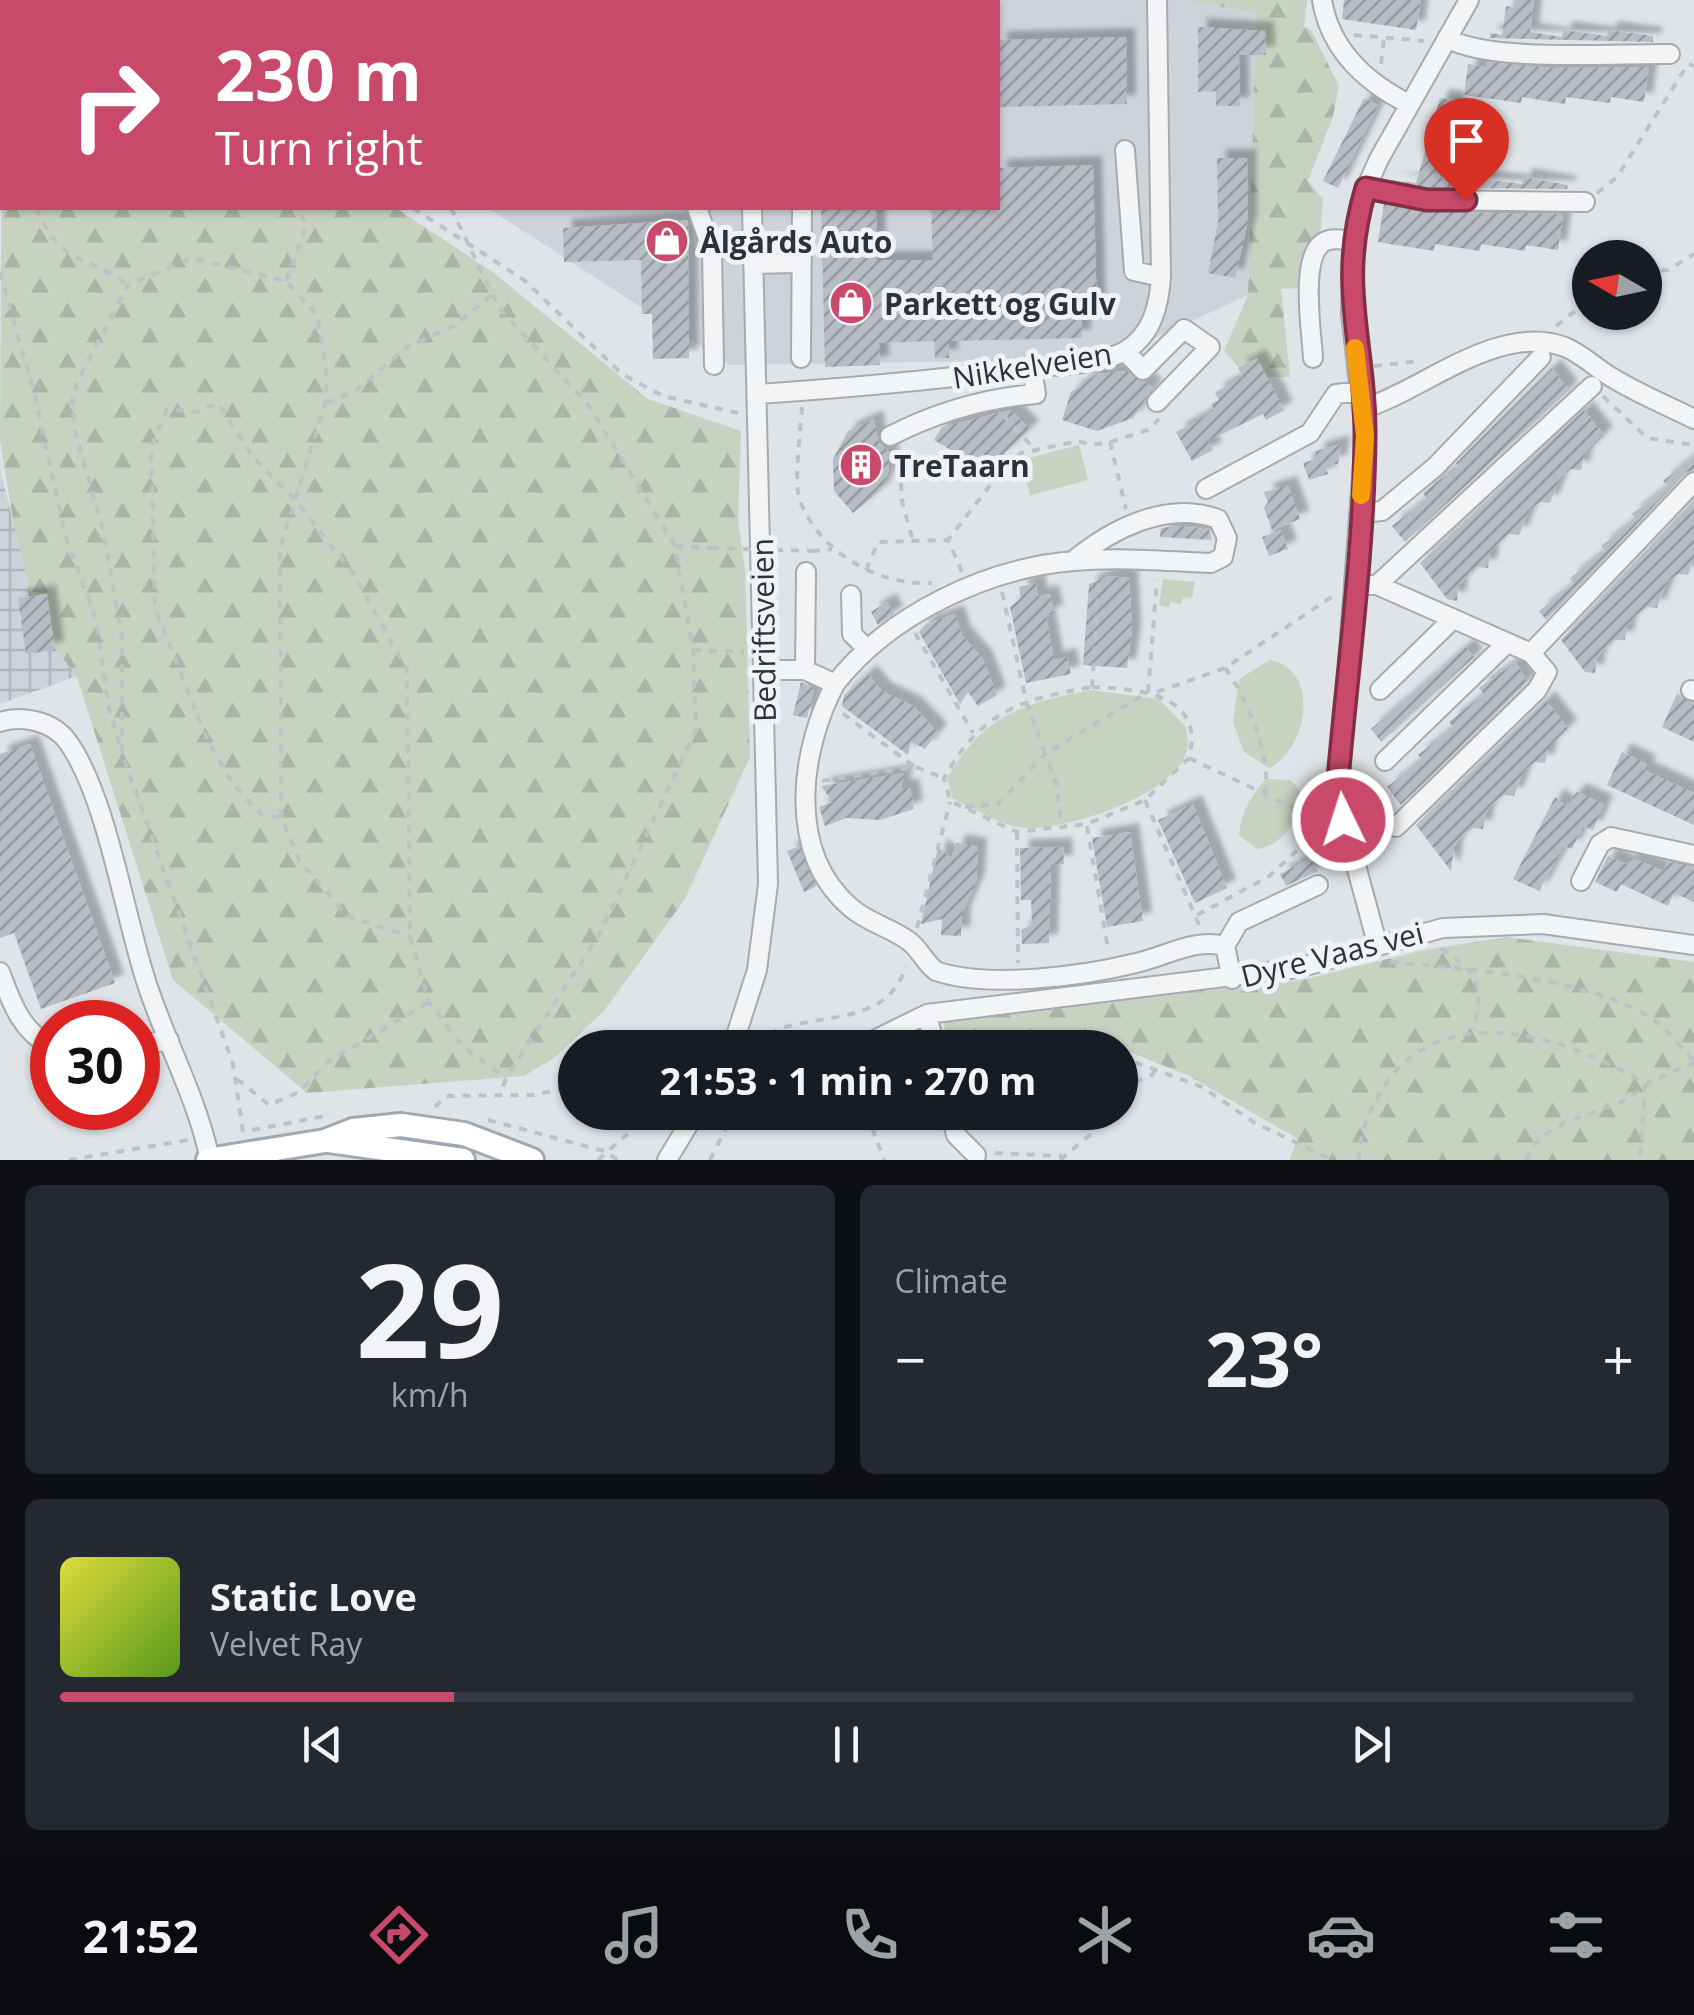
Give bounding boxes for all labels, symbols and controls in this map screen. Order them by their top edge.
text: 230 m [215,26,422,122]
icon: right [50,40,180,170]
pin [1424,98,1509,201]
icon: arrive [1439,113,1494,168]
text: Turn right [215,117,423,178]
shop icon: Ålgårds Auto [644,218,690,264]
place label: Ålgårds Auto [700,221,892,262]
north arrow [1572,240,1662,330]
map controls [1572,240,1662,330]
shop icon: Parkett og Gulv [828,280,874,326]
place label: Parkett og Gulv [884,283,1117,324]
street label: Nikkelveien [949,332,1115,398]
building icon: TreTaarn [838,442,884,488]
place label: TreTaarn [894,445,1030,486]
street label: Bedriftsveien [741,538,785,722]
position arrow [1291,768,1395,872]
street label: Dyre Vaas vei [1237,912,1427,996]
speed limit sign: 30 [30,1000,160,1130]
text: 21:53 · 1 min · 270 m [660,1054,1036,1106]
text: 29 [355,1219,504,1396]
text: Climate [895,1259,1008,1302]
text: 23° [1205,1307,1323,1409]
text: − [895,1321,926,1396]
text: + [1603,1321,1634,1396]
text: km/h [391,1373,469,1416]
text: Static Love [210,1570,417,1622]
text: Velvet Ray [210,1622,362,1665]
icon: previous [295,1717,350,1772]
icon: pause [819,1717,874,1772]
icon: next [1344,1717,1399,1772]
icon: directions [364,1900,434,1970]
icon: music [599,1900,669,1970]
icon: phone [835,1900,905,1970]
icon: climate [1070,1900,1140,1970]
icon: car [1306,1900,1376,1970]
icon: filters [1541,1900,1611,1970]
text: 21:52 [83,1905,198,1966]

